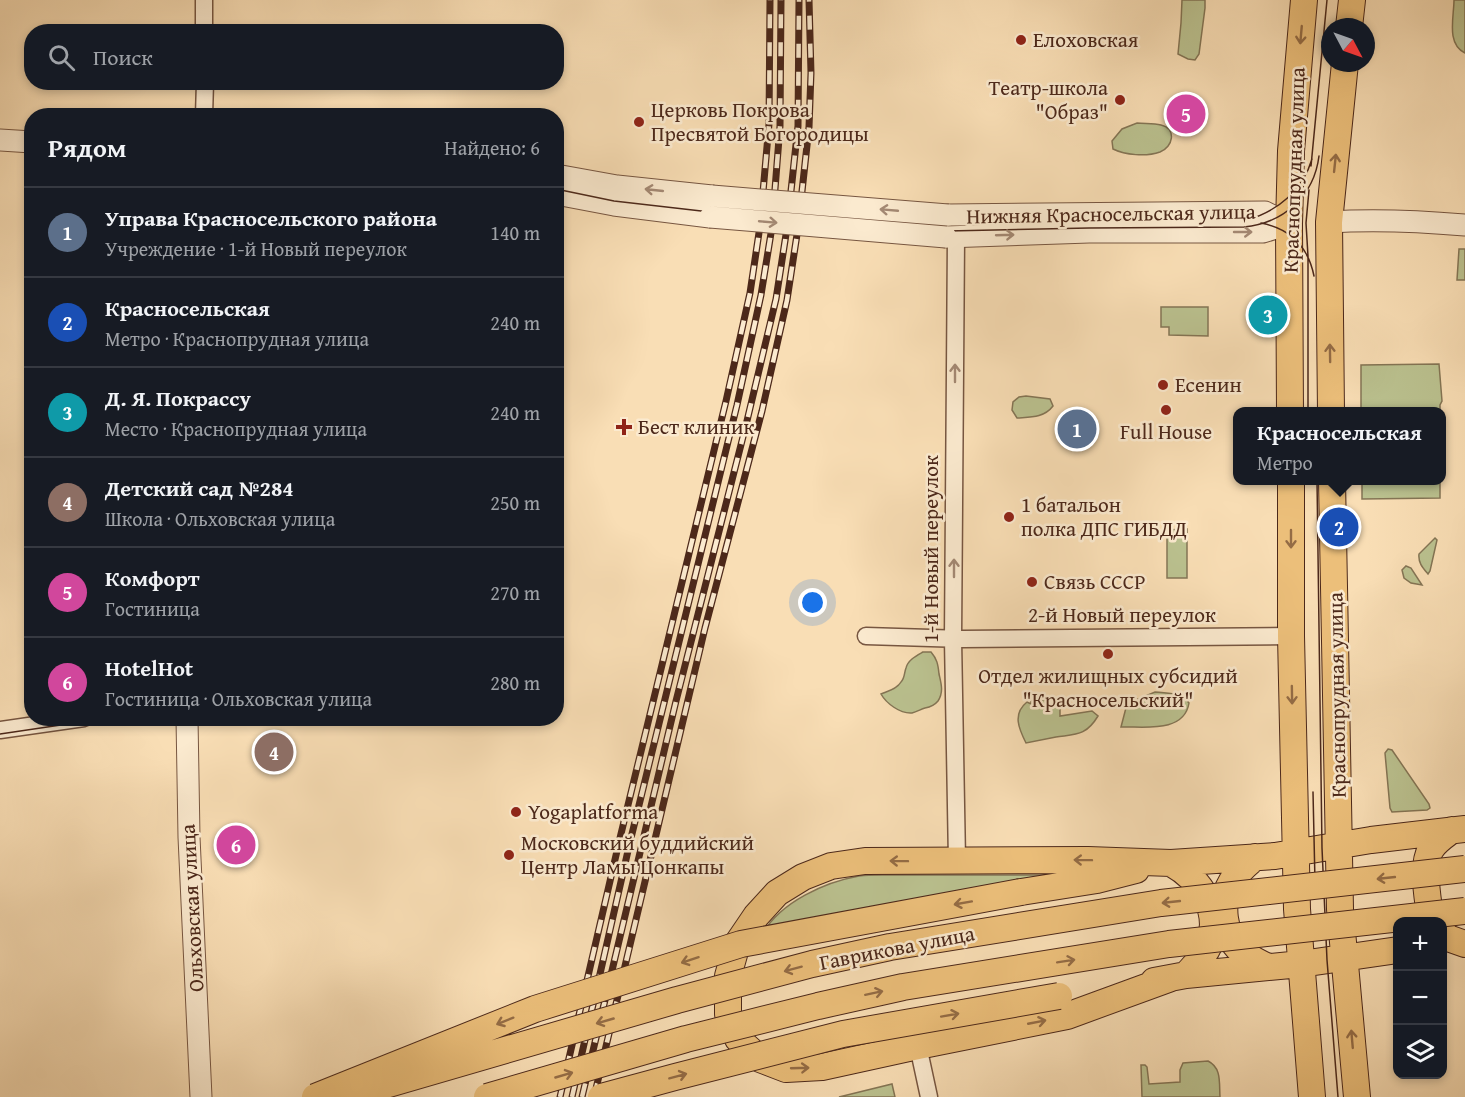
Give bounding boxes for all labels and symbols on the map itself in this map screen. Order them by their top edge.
north arrow [1321,18,1375,72]
place label: Елоховская [1033,24,1139,55]
one-way arrow [1295,24,1306,44]
marker: Елоховская [1014,33,1028,47]
street label: Краснопрудная улица [1274,67,1313,273]
place label: Театр-школа "Образ" [989,72,1108,127]
pin: 5 [1166,92,1206,136]
marker: Театр-школа "Образ" [1113,93,1127,107]
place label: Церковь Покрова Пресвятой Богородицы [651,94,869,149]
marker: Церковь Покрова Пресвятой Богородицы [632,115,646,129]
one-way arrow [1330,154,1341,174]
one-way arrow [644,184,664,195]
street label: Нижняя Красносельская улица [966,195,1256,232]
one-way arrow [880,204,900,215]
one-way arrow [758,217,778,228]
one-way arrow [1232,226,1252,238]
one-way arrow [994,230,1014,241]
pin: 3 [1248,292,1288,338]
one-way arrow [1325,344,1336,364]
one-way arrow [949,363,961,383]
place label: Есенин [1175,369,1242,400]
marker: Есенин [1156,378,1170,392]
marker: Full House [1159,403,1173,417]
pin: 1 [1058,406,1096,452]
place label: Бест клиник [638,411,755,442]
place label: Full House [1120,416,1212,447]
marker: Бест клиник [615,418,633,436]
street label: 1-й Новый переулок [915,455,946,643]
place label: 1 батальон полка ДПС ГИБДД [1021,489,1187,544]
pin: 2 [1320,504,1358,550]
marker: 1 батальон полка ДПС ГИБДД [1002,510,1016,524]
one-way arrow [1285,528,1297,548]
one-way arrow [948,558,959,578]
place label: Связь СССР [1044,566,1145,597]
marker: Связь СССР [1025,575,1039,589]
your location [798,588,827,617]
street label: Краснопрудная улица [1319,592,1354,798]
street label: 2-й Новый переулок [1028,599,1216,630]
marker: Отдел жилищных субсидий "Красносельский" [1101,647,1115,661]
place label: Отдел жилищных субсидий "Красносельский" [978,660,1238,715]
one-way arrow [1287,684,1298,704]
pin: 4 [254,730,294,774]
place label: Yogaplatforma [528,796,658,827]
marker: Yogaplatforma [509,805,523,819]
pin: 6 [216,822,256,868]
street label: Ольховская улица [172,823,211,993]
place label: Московский буддийский Центр Ламы Цонкапы [521,827,754,882]
marker: Московский буддийский Центр Ламы Цонкапы [502,848,516,862]
one-way arrow [1074,854,1094,866]
one-way arrow [889,855,909,867]
one-way arrow [1377,873,1396,884]
one-way arrow [1162,897,1182,908]
one-way arrow [954,898,973,909]
street label: Гаврикова улица [817,917,977,978]
one-way arrow [681,955,700,966]
one-way arrow [1056,955,1076,966]
one-way arrow [784,963,803,975]
one-way arrow [864,987,883,999]
one-way arrow [940,1009,960,1020]
one-way arrow [496,1016,515,1027]
one-way arrow [596,1016,615,1027]
one-way arrow [1026,1016,1046,1027]
one-way arrow [1346,1029,1357,1049]
one-way arrow [790,1062,810,1074]
one-way arrow [554,1069,573,1080]
one-way arrow [668,1069,687,1081]

